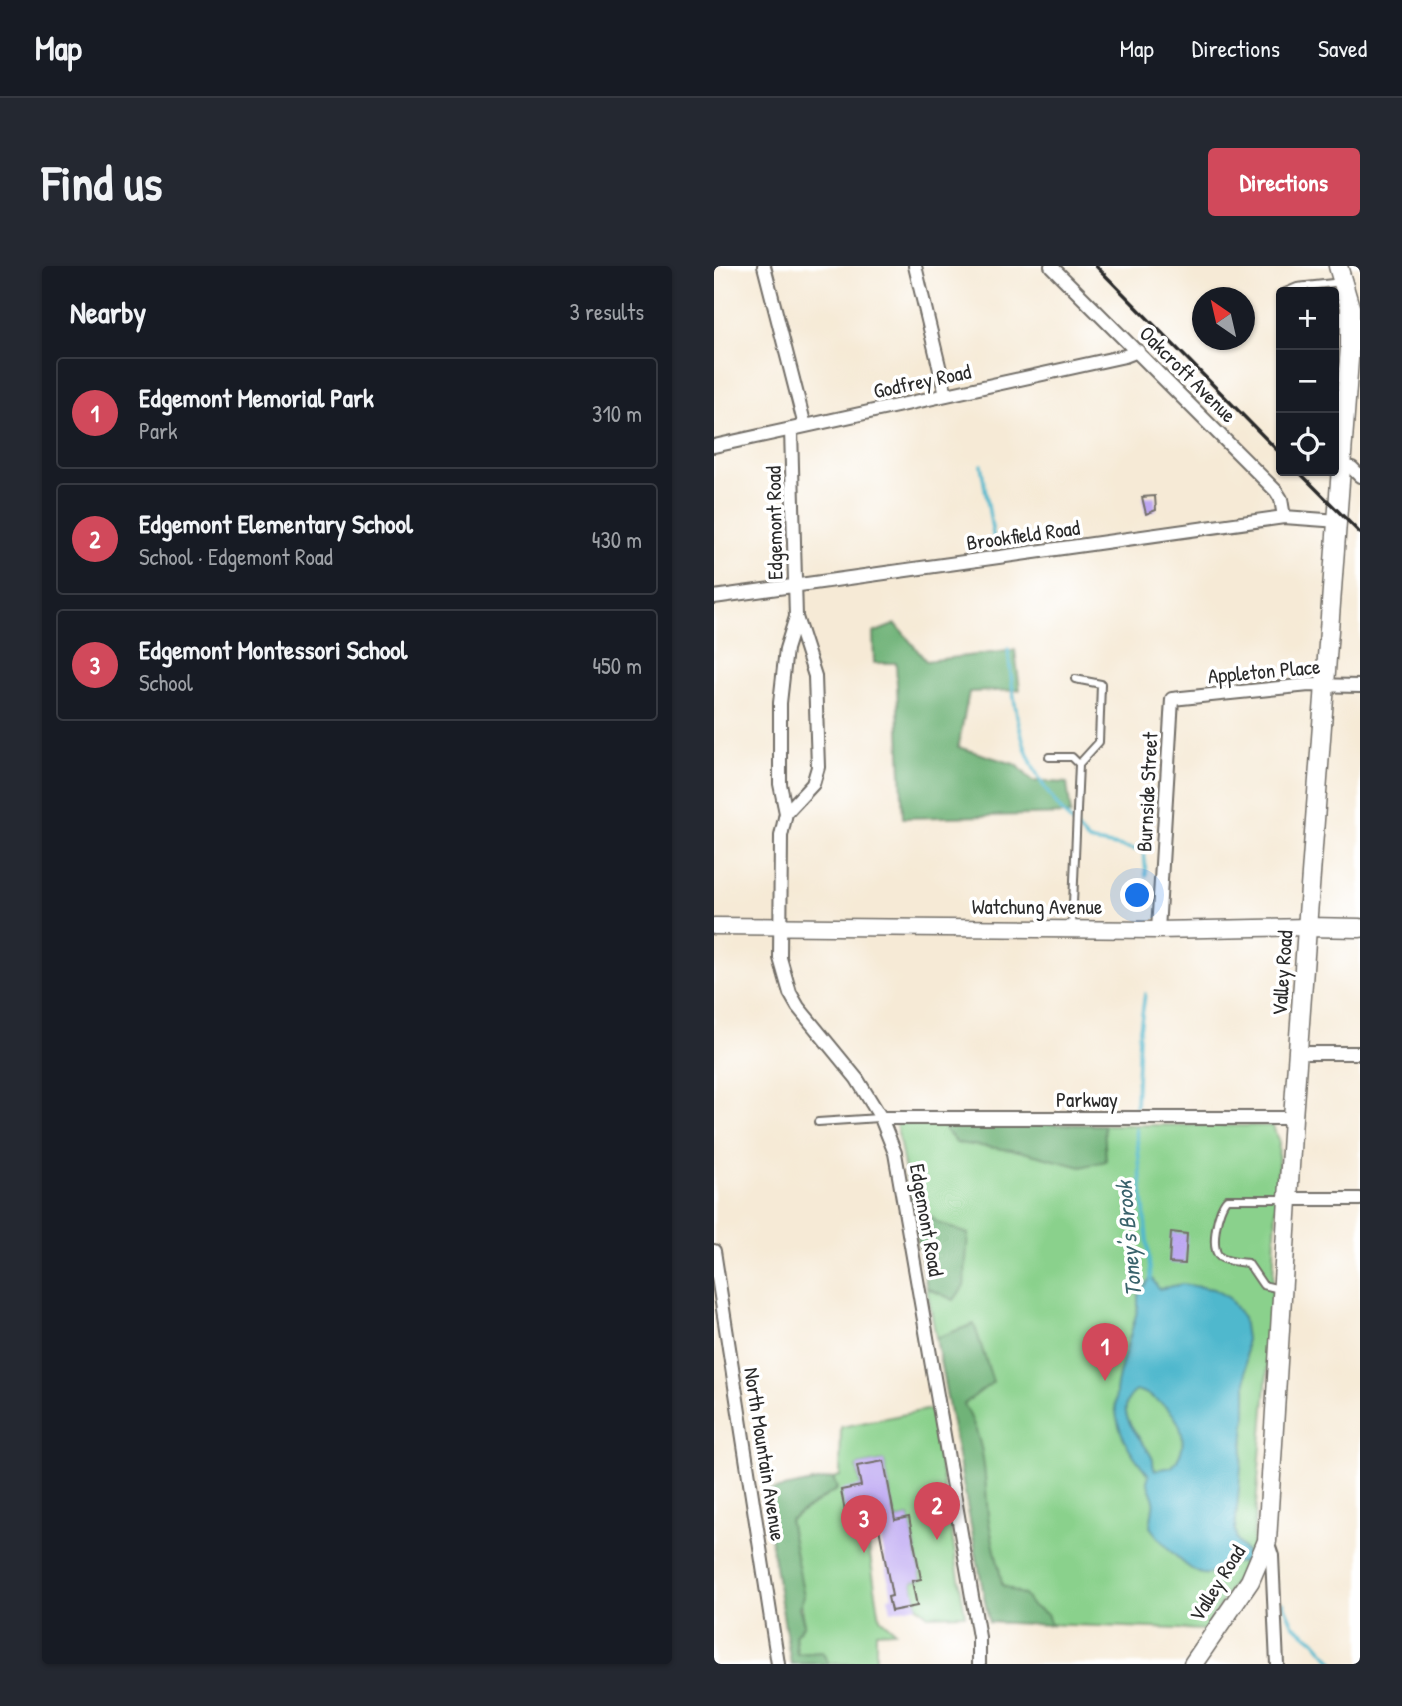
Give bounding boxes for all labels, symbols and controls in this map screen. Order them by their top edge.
text: Map [35,26,82,70]
text: Map [1120,32,1154,64]
text: Directions [1192,32,1280,64]
text: Saved [1318,32,1367,64]
button: Directions [1208,148,1360,216]
text: Find us [42,149,162,215]
north arrow [1192,287,1255,350]
map controls [1276,287,1339,476]
button: + [1276,287,1339,350]
text: Nearby [70,292,146,332]
text: 3 results [569,296,644,327]
street label: Oakcroft Avenue [1133,319,1243,429]
button: − [1276,350,1339,413]
street label: Godfrey Road [871,357,973,405]
text: Edgemont Memorial Park [139,380,374,415]
text: 1 [91,398,99,429]
text: 310 m [592,398,642,429]
button: locate [1276,413,1339,476]
text: Park [139,415,177,446]
street label: Edgemont Road [759,466,789,580]
text: Edgemont Elementary School [139,506,413,541]
street label: Brookfield Road [964,513,1082,557]
text: 2 [90,524,100,555]
text: 430 m [592,524,642,555]
text: School · Edgemont Road [139,541,333,572]
text: Edgemont Montessori School [139,632,408,667]
text: 3 [90,650,100,681]
text: 450 m [592,650,642,681]
street label: Appleton Place [1207,652,1321,690]
text: School [139,667,193,698]
street label: Burnside Street [1129,731,1165,853]
your location [1120,878,1154,912]
street label: Watchung Avenue [972,892,1102,921]
street label: Valley Road [1265,929,1299,1017]
street label: Parkway [1056,1085,1118,1114]
street label: Edgemont Road [903,1161,951,1279]
water label: Toney's Brook [1107,1177,1149,1298]
pin: 1 [1082,1323,1128,1381]
street label: North Mountain Avenue [737,1365,793,1543]
pin: 2 [914,1482,960,1540]
pin: 3 [841,1495,887,1553]
street label: Valley Road [1182,1539,1252,1627]

